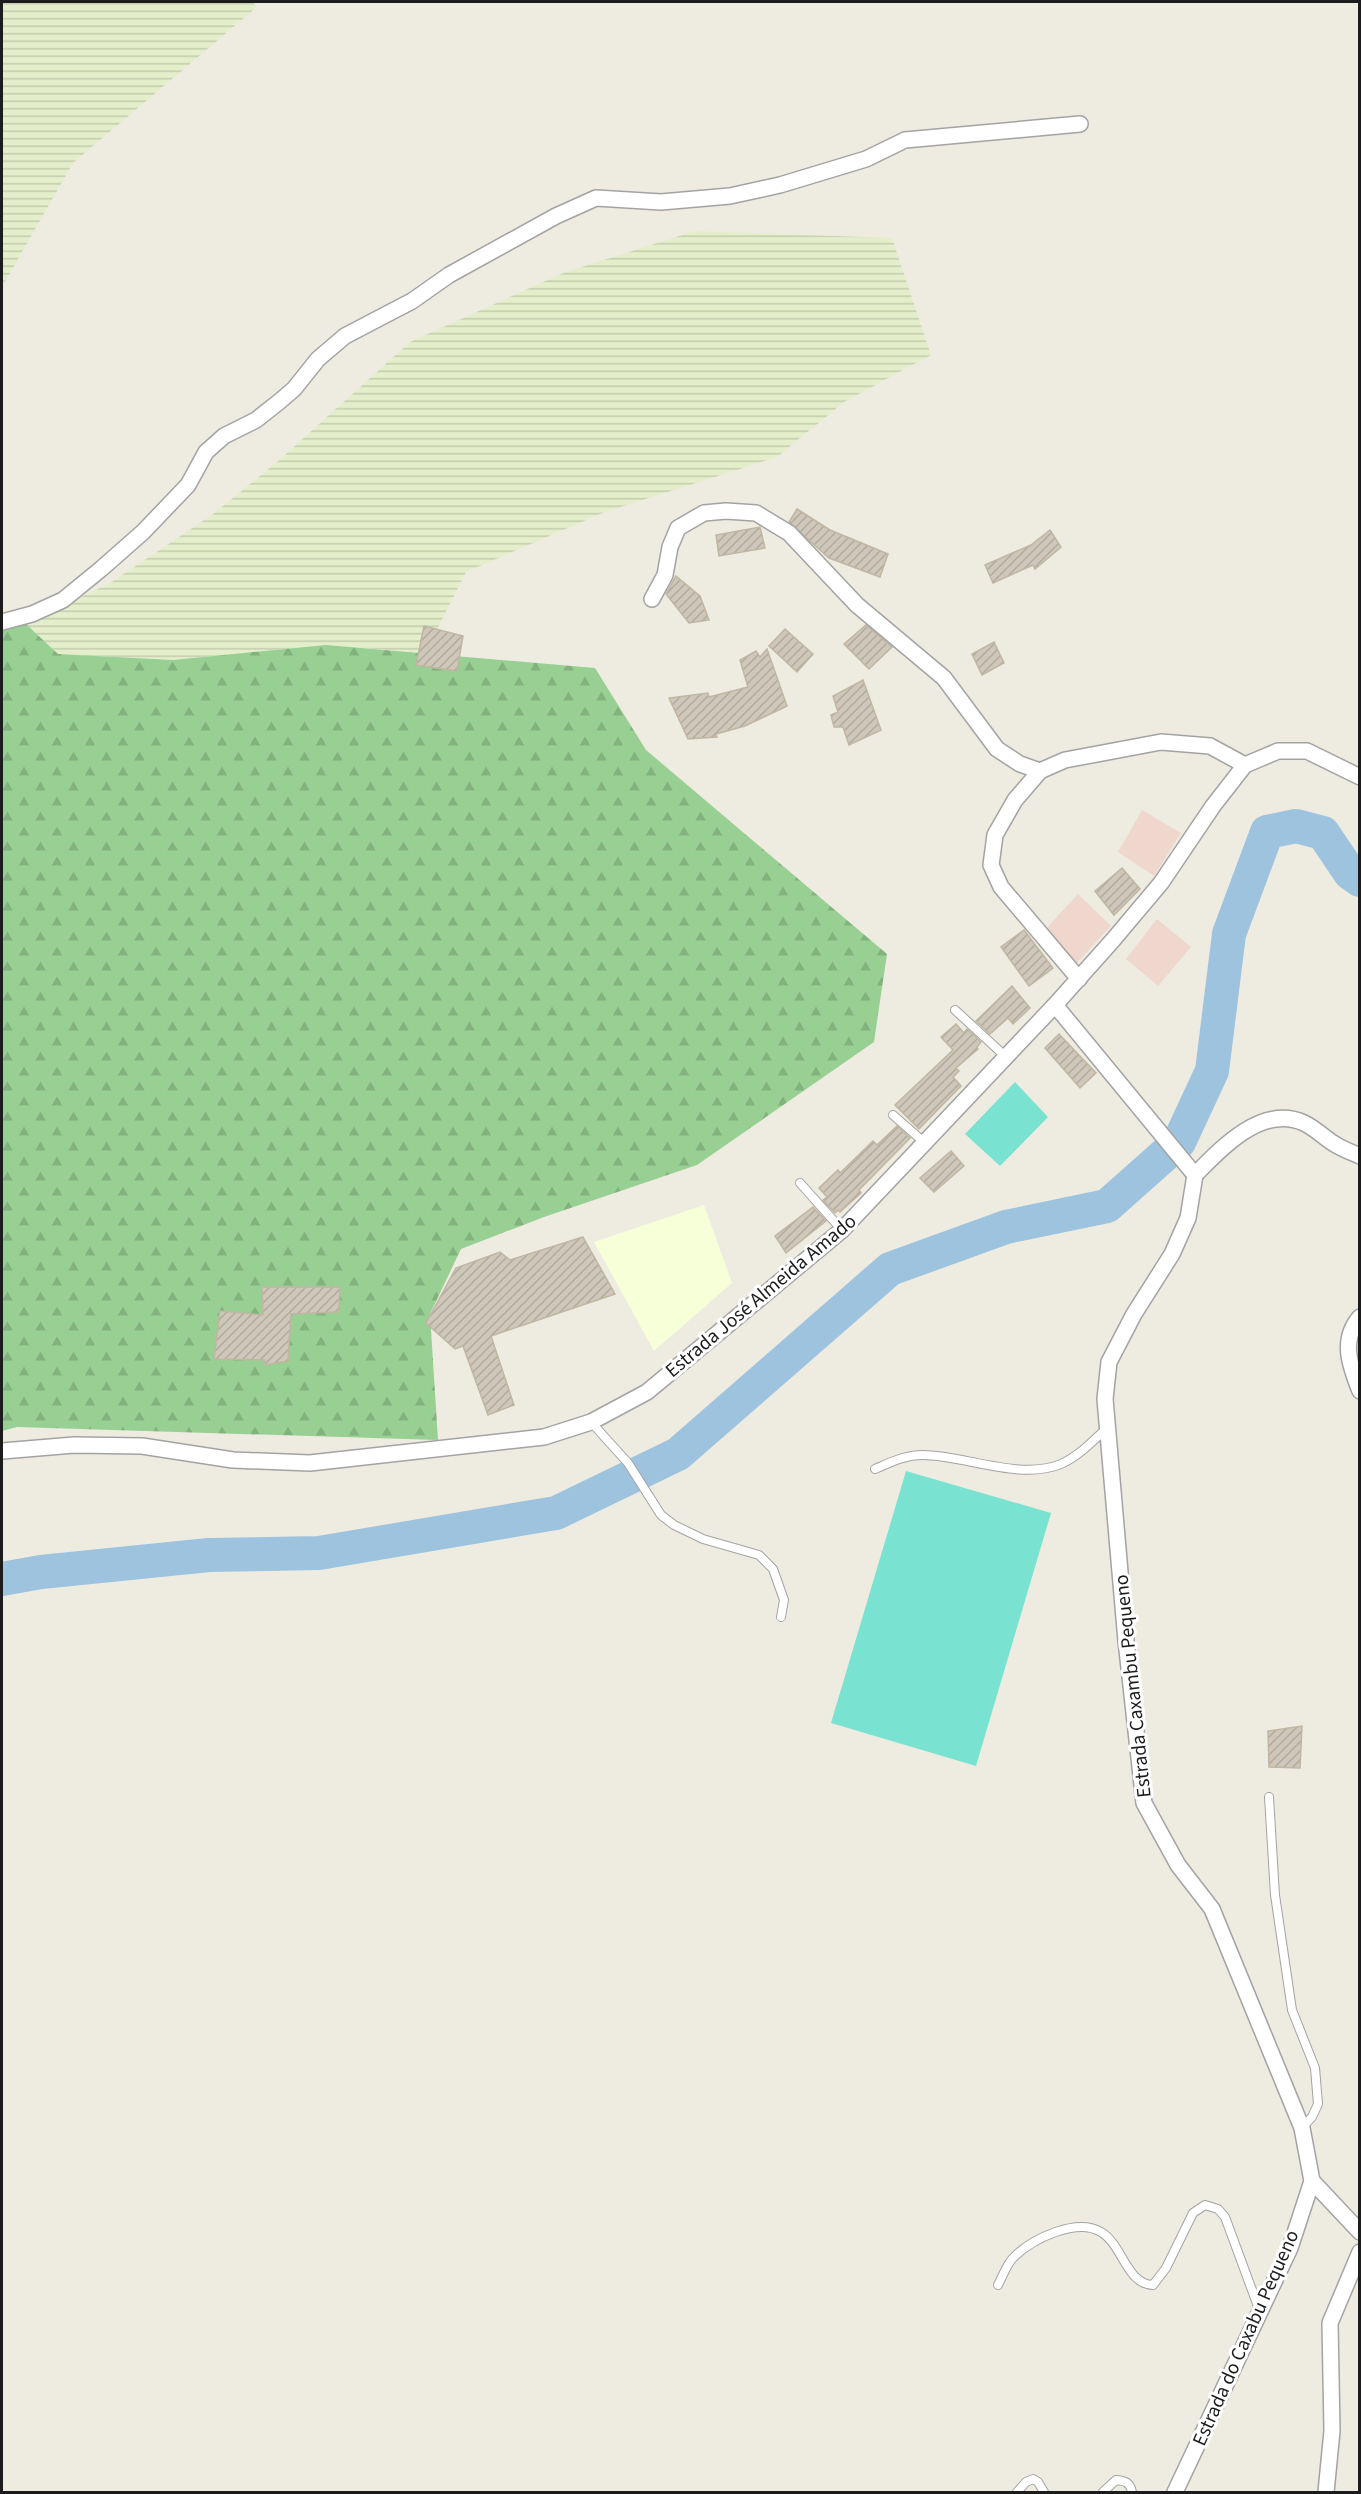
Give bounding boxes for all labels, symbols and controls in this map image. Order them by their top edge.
street label: Estrada José Almeida Amado [659,1208,863,1384]
street label: Estrada Caxambu Pequeno [1107,1573,1159,1799]
street label: Estrada do Caxabu Pequeno [1186,2226,1306,2450]

